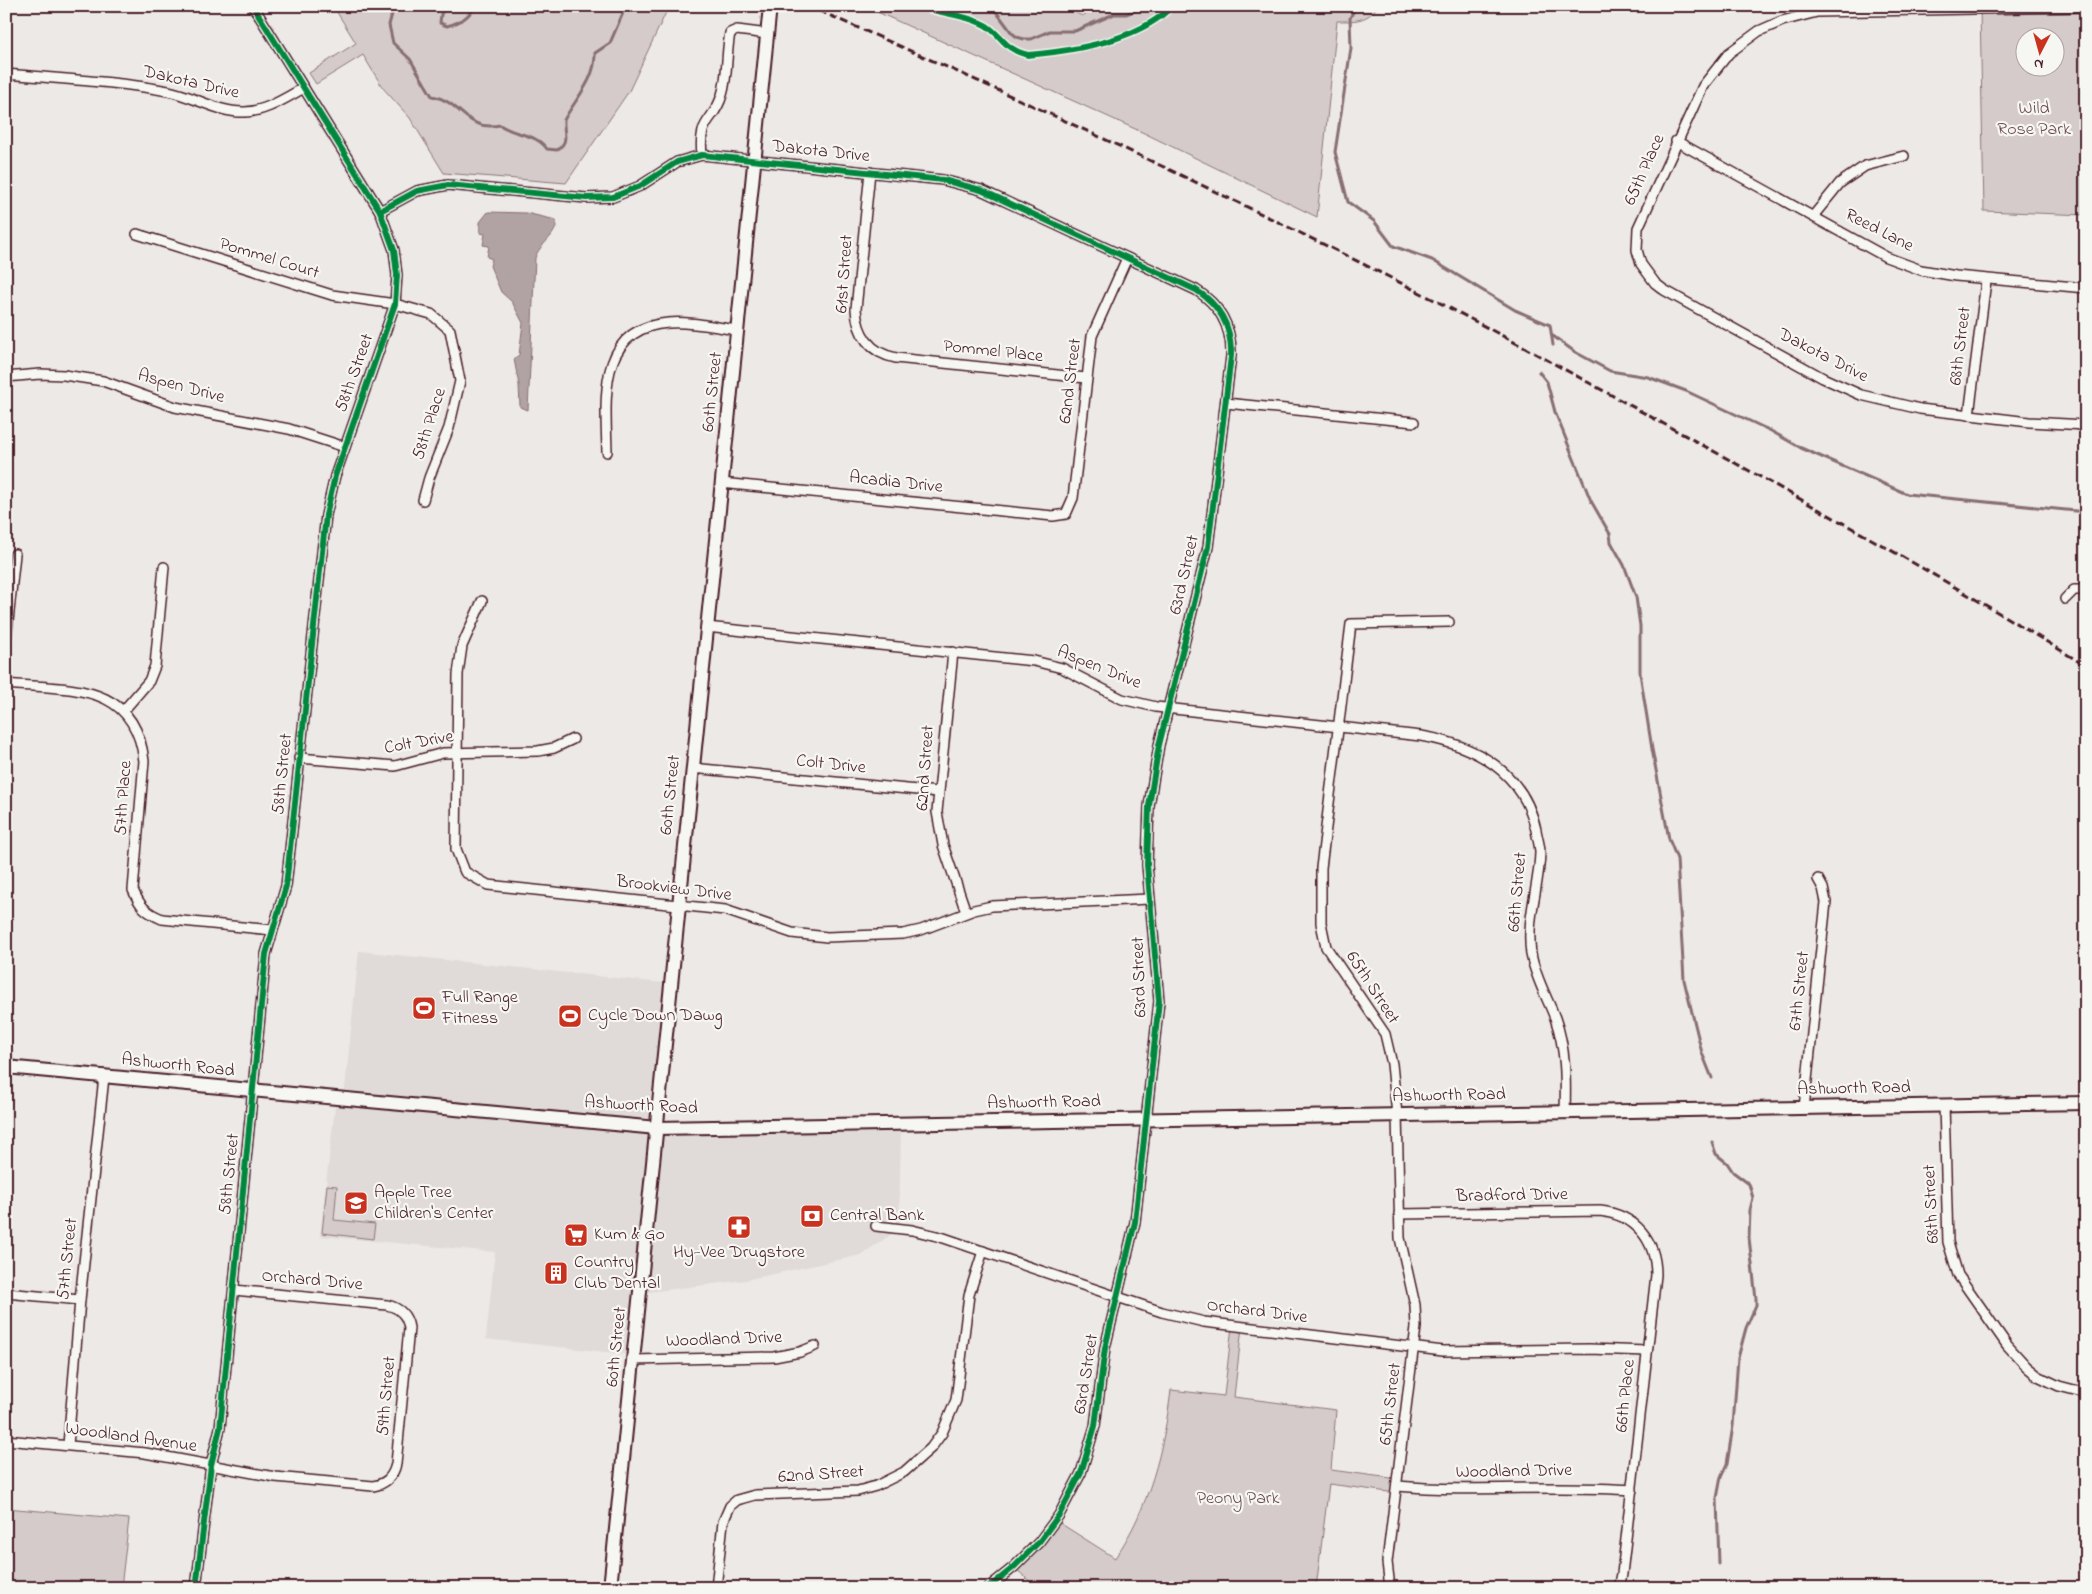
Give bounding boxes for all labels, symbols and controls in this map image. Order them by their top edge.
north arrow [2014,28,2064,78]
text: N [2033,53,2045,74]
street label: Dakota Drive [139,59,243,107]
park label: Wild Rose Park [1997,96,2071,143]
street label: 65th Place [1618,129,1673,210]
street label: Dakota Drive [770,134,872,170]
street label: Reed Lane [1840,203,1919,260]
street label: Pommel Court [216,231,322,287]
street label: 61st Street [829,234,861,314]
street label: 68th Street [1943,305,1979,387]
street label: Dakota Drive [1773,322,1873,390]
street label: 58th Street [329,330,381,416]
street label: Pommel Place [942,334,1045,370]
street label: 62nd Street [1053,337,1089,425]
street label: 60th Street [696,351,730,433]
street label: Aspen Drive [135,363,228,411]
street label: 58th Place [406,384,454,463]
street label: Acadia Drive [848,465,945,501]
street label: 63rd Street [1163,533,1207,617]
street label: Aspen Drive [1053,639,1146,697]
street label: Colt Drive [382,724,457,762]
street label: 62nd Street [910,724,942,812]
street label: 58th Street [266,732,300,816]
street label: Colt Drive [795,748,868,782]
street label: 60th Street [654,754,688,836]
street label: 57th Place [108,759,140,836]
street label: 66th Street [1502,851,1534,933]
street label: Brookview Drive [614,869,734,909]
street label: 63rd Street [1126,936,1154,1018]
street label: 65th Street [1339,946,1405,1030]
street label: 67th Street [1783,950,1817,1032]
place label: Full Range Fitness [441,985,519,1032]
sports icon: Full Range Fitness [411,995,437,1021]
sports icon: Cycle Down Dawg [557,1003,583,1029]
place label: Cycle Down Dawg [588,1003,723,1030]
street label: Ashworth Road [120,1047,236,1085]
street label: Ashworth Road [1797,1075,1911,1103]
street label: Ashworth Road [1392,1082,1506,1110]
street label: Ashworth Road [987,1089,1101,1117]
street label: Ashworth Road [584,1090,698,1122]
street label: 58th Street [213,1132,247,1216]
street label: 68th Street [1917,1164,1947,1244]
place label: Apple Tree Children's Center [374,1180,494,1227]
street label: Bradford Drive [1455,1182,1569,1210]
school or university icon: Apple Tree Children's Center [343,1190,369,1216]
bank icon: Central Bank [799,1203,825,1229]
place label: Central Bank [830,1203,924,1229]
pharmacy icon: Hy-Vee Drugstore [726,1214,752,1240]
street label: 57th Street [51,1217,85,1301]
supermarket icon: Kum & Go [563,1222,589,1248]
place label: Kum & Go [594,1222,665,1248]
place label: Hy-Vee Drugstore [673,1240,806,1267]
place label: Country Club Dental [574,1250,660,1297]
building icon: Country Club Dental [543,1260,569,1286]
street label: Orchard Drive [260,1264,365,1298]
street label: Orchard Drive [1205,1293,1310,1331]
street label: 60th Street [600,1306,634,1388]
street label: Woodland Drive [665,1325,784,1355]
street label: 63rd Street [1068,1332,1106,1416]
street label: 59th Street [371,1355,403,1437]
street label: 66th Place [1609,1357,1643,1434]
street label: 65th Street [1373,1361,1409,1447]
street label: Woodland Avenue [63,1416,200,1460]
street label: Woodland Drive [1455,1458,1573,1486]
street label: 62nd Street [777,1459,865,1491]
park label: Peony Park [1197,1486,1279,1512]

